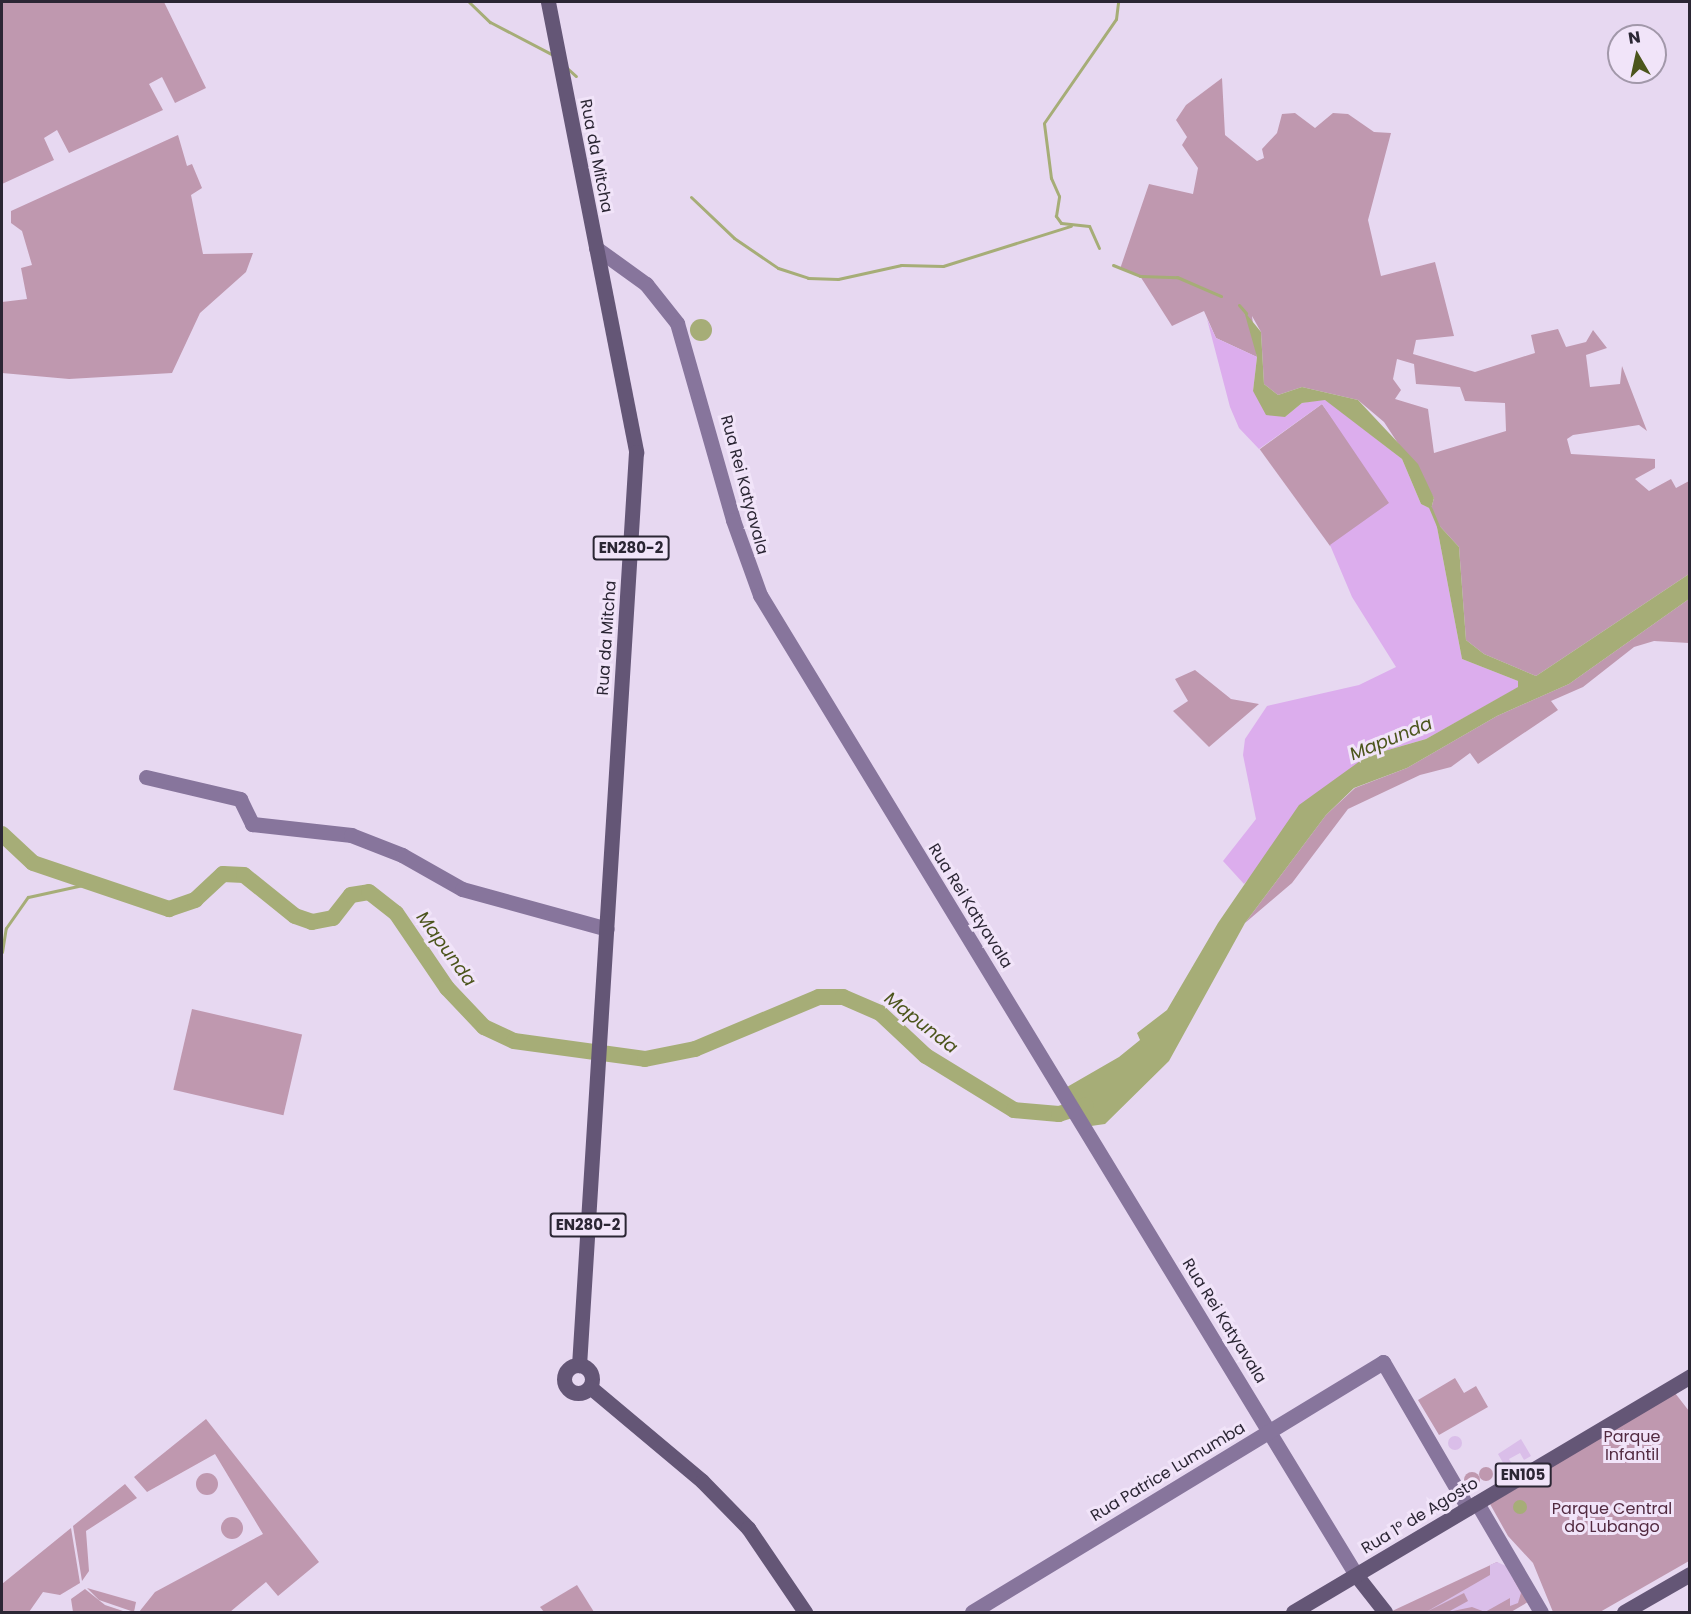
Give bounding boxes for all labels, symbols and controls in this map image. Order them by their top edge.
north arrow [1607,24,1667,84]
text: N [1627,25,1642,50]
street label: Rua da Mitcha [576,98,616,214]
street label: Rua Rei Katyavala [716,413,772,557]
road number: EN280-2 [592,536,670,560]
street label: Rua da Mitcha [593,580,621,696]
water label: Mapunda [1347,713,1435,765]
street label: Rua Rei Katyavala [924,840,1016,972]
water label: Mapunda [412,907,480,991]
water label: Mapunda [880,988,962,1058]
road number: EN280-2 [549,1213,627,1237]
street label: Rua Rei Katyavala [1178,1255,1270,1387]
street label: Rua Patrice Lumumba [1087,1418,1249,1526]
park label: Parque Infantil [1603,1427,1661,1465]
road number: EN105 [1494,1463,1552,1487]
street label: Rua 1º de Agosto [1358,1474,1482,1558]
park label: Parque Central do Lubango [1552,1499,1672,1537]

